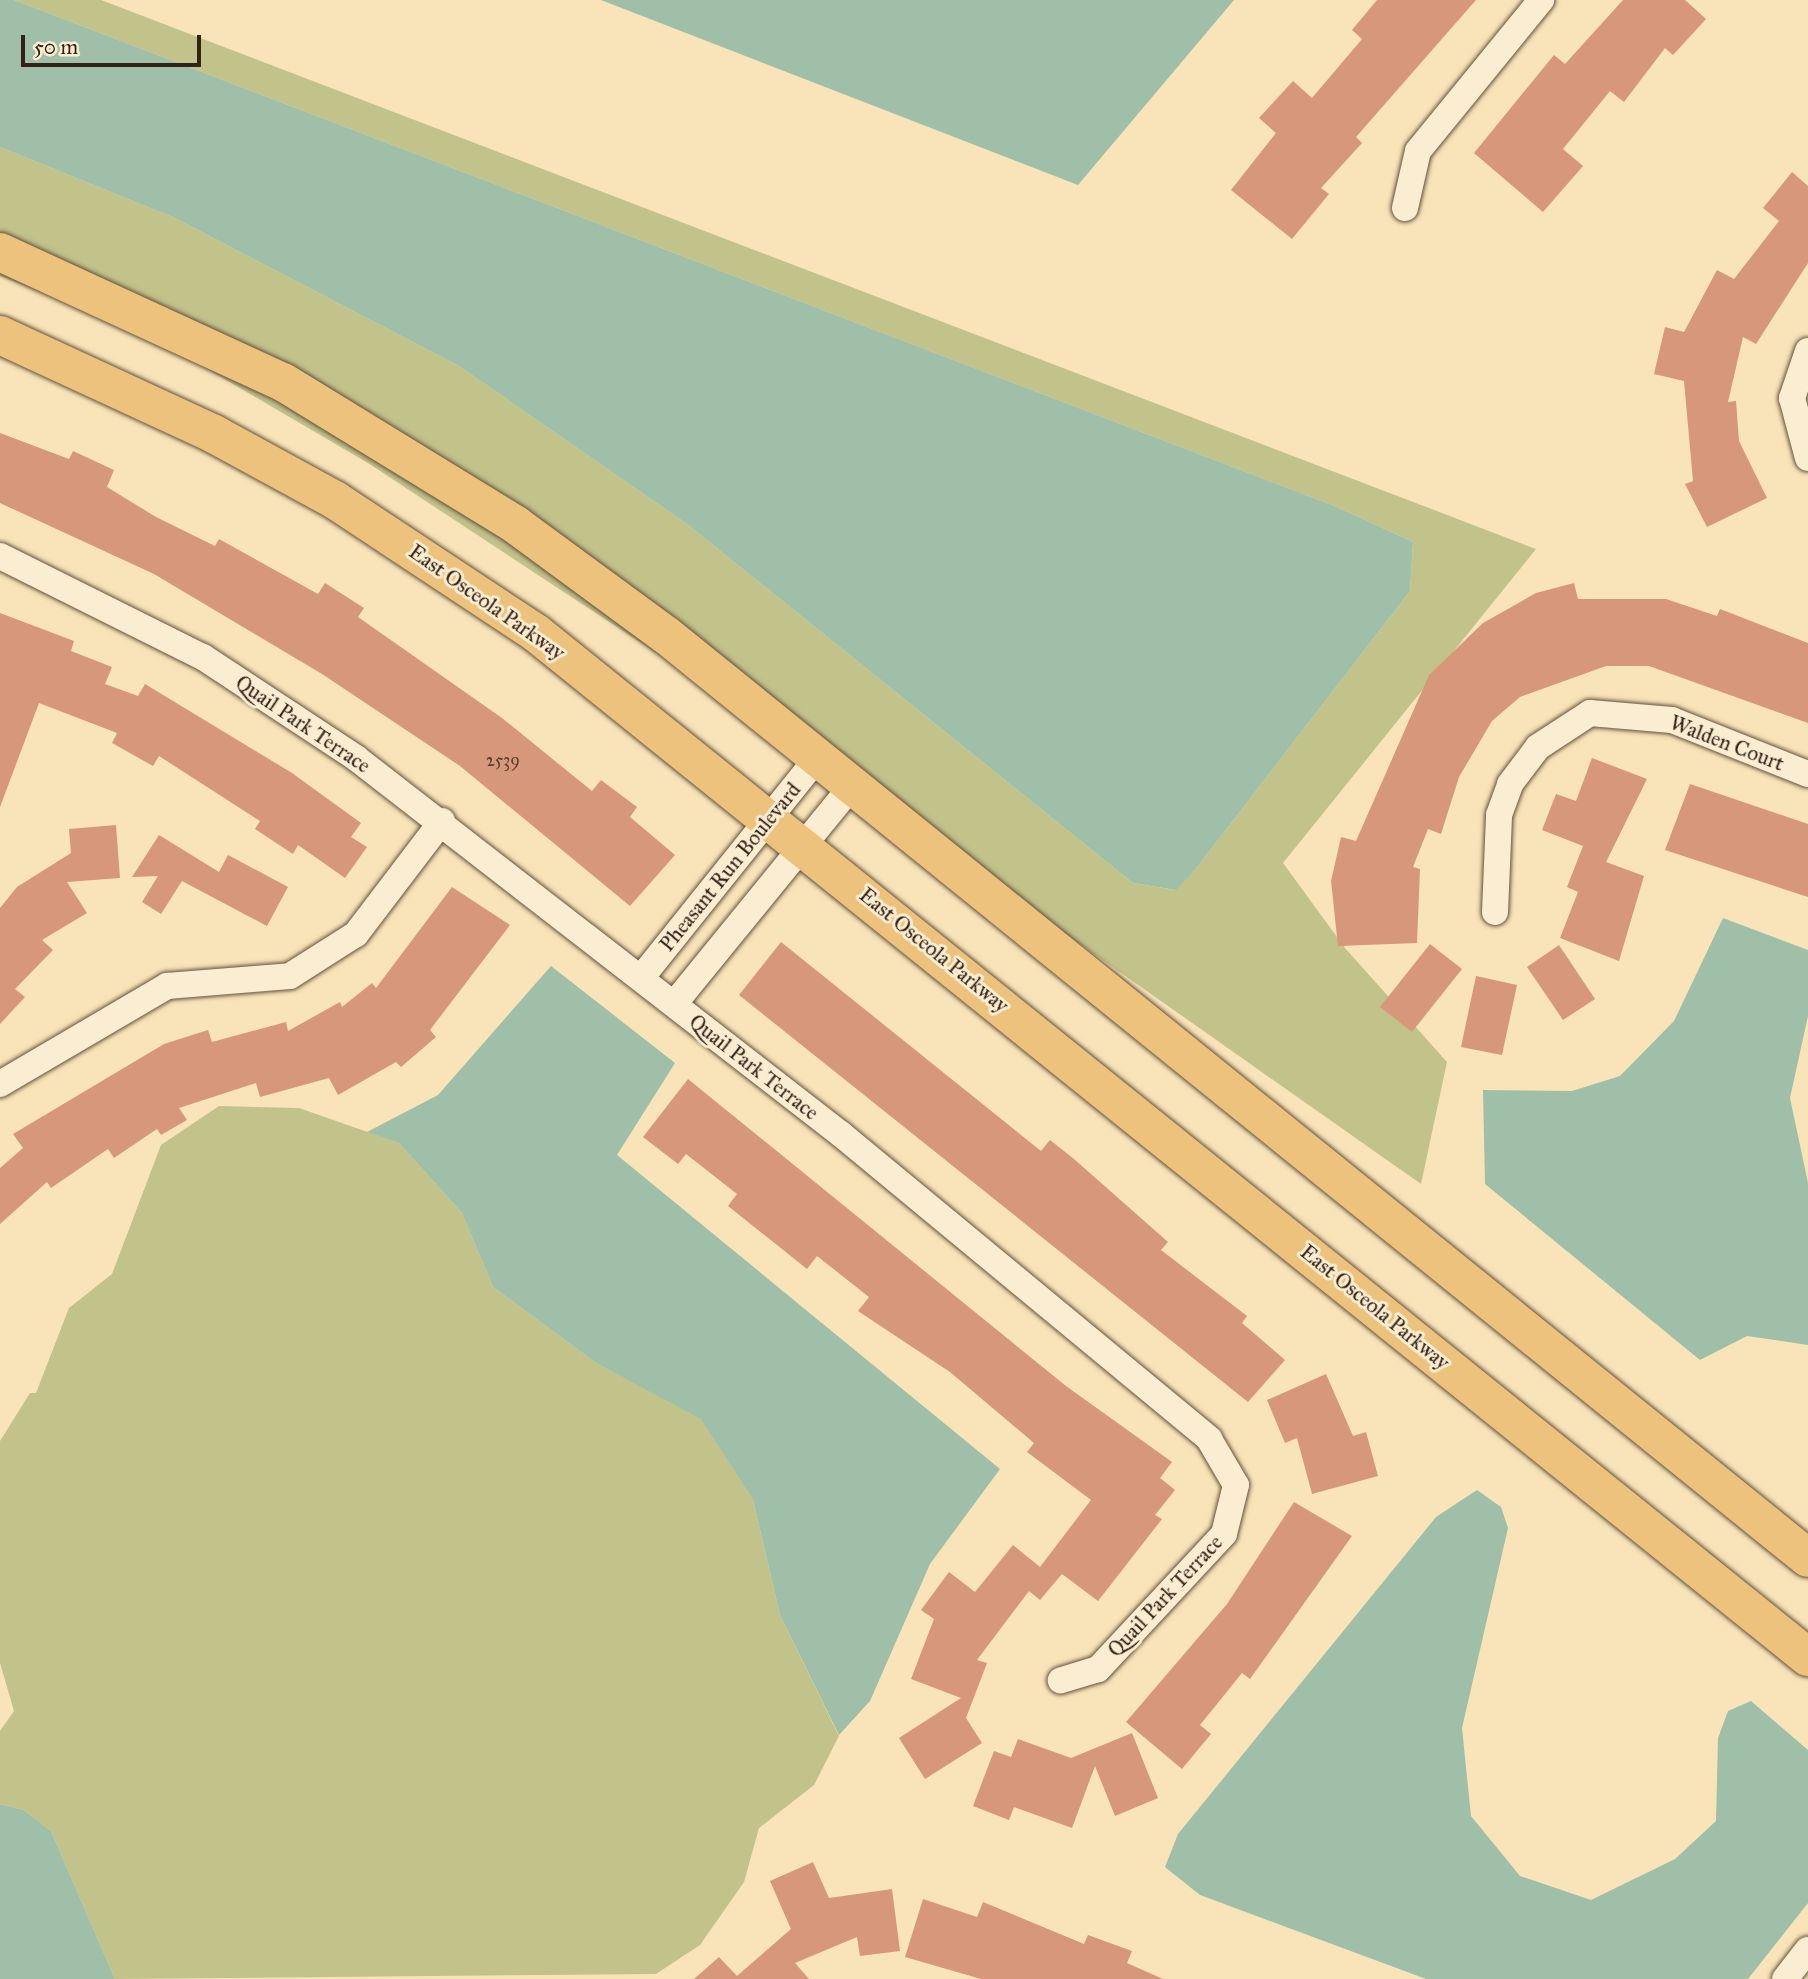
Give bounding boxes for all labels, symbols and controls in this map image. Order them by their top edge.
scale bar [24,21,205,65]
text: 50 m [34,34,78,60]
street label: East Osceola Parkway [404,539,570,665]
street label: Quail Park Terrace [231,670,375,778]
street label: Walden Court [1666,710,1788,776]
house number: 2539 [486,749,520,771]
street label: Pheasant Run Boulevard [654,777,806,957]
street label: East Osceola Parkway [854,882,1014,1018]
street label: Quail Park Terrace [684,1009,824,1125]
street label: East Osceola Parkway [1295,1239,1455,1375]
street label: Quail Park Terrace [1102,1530,1228,1662]

